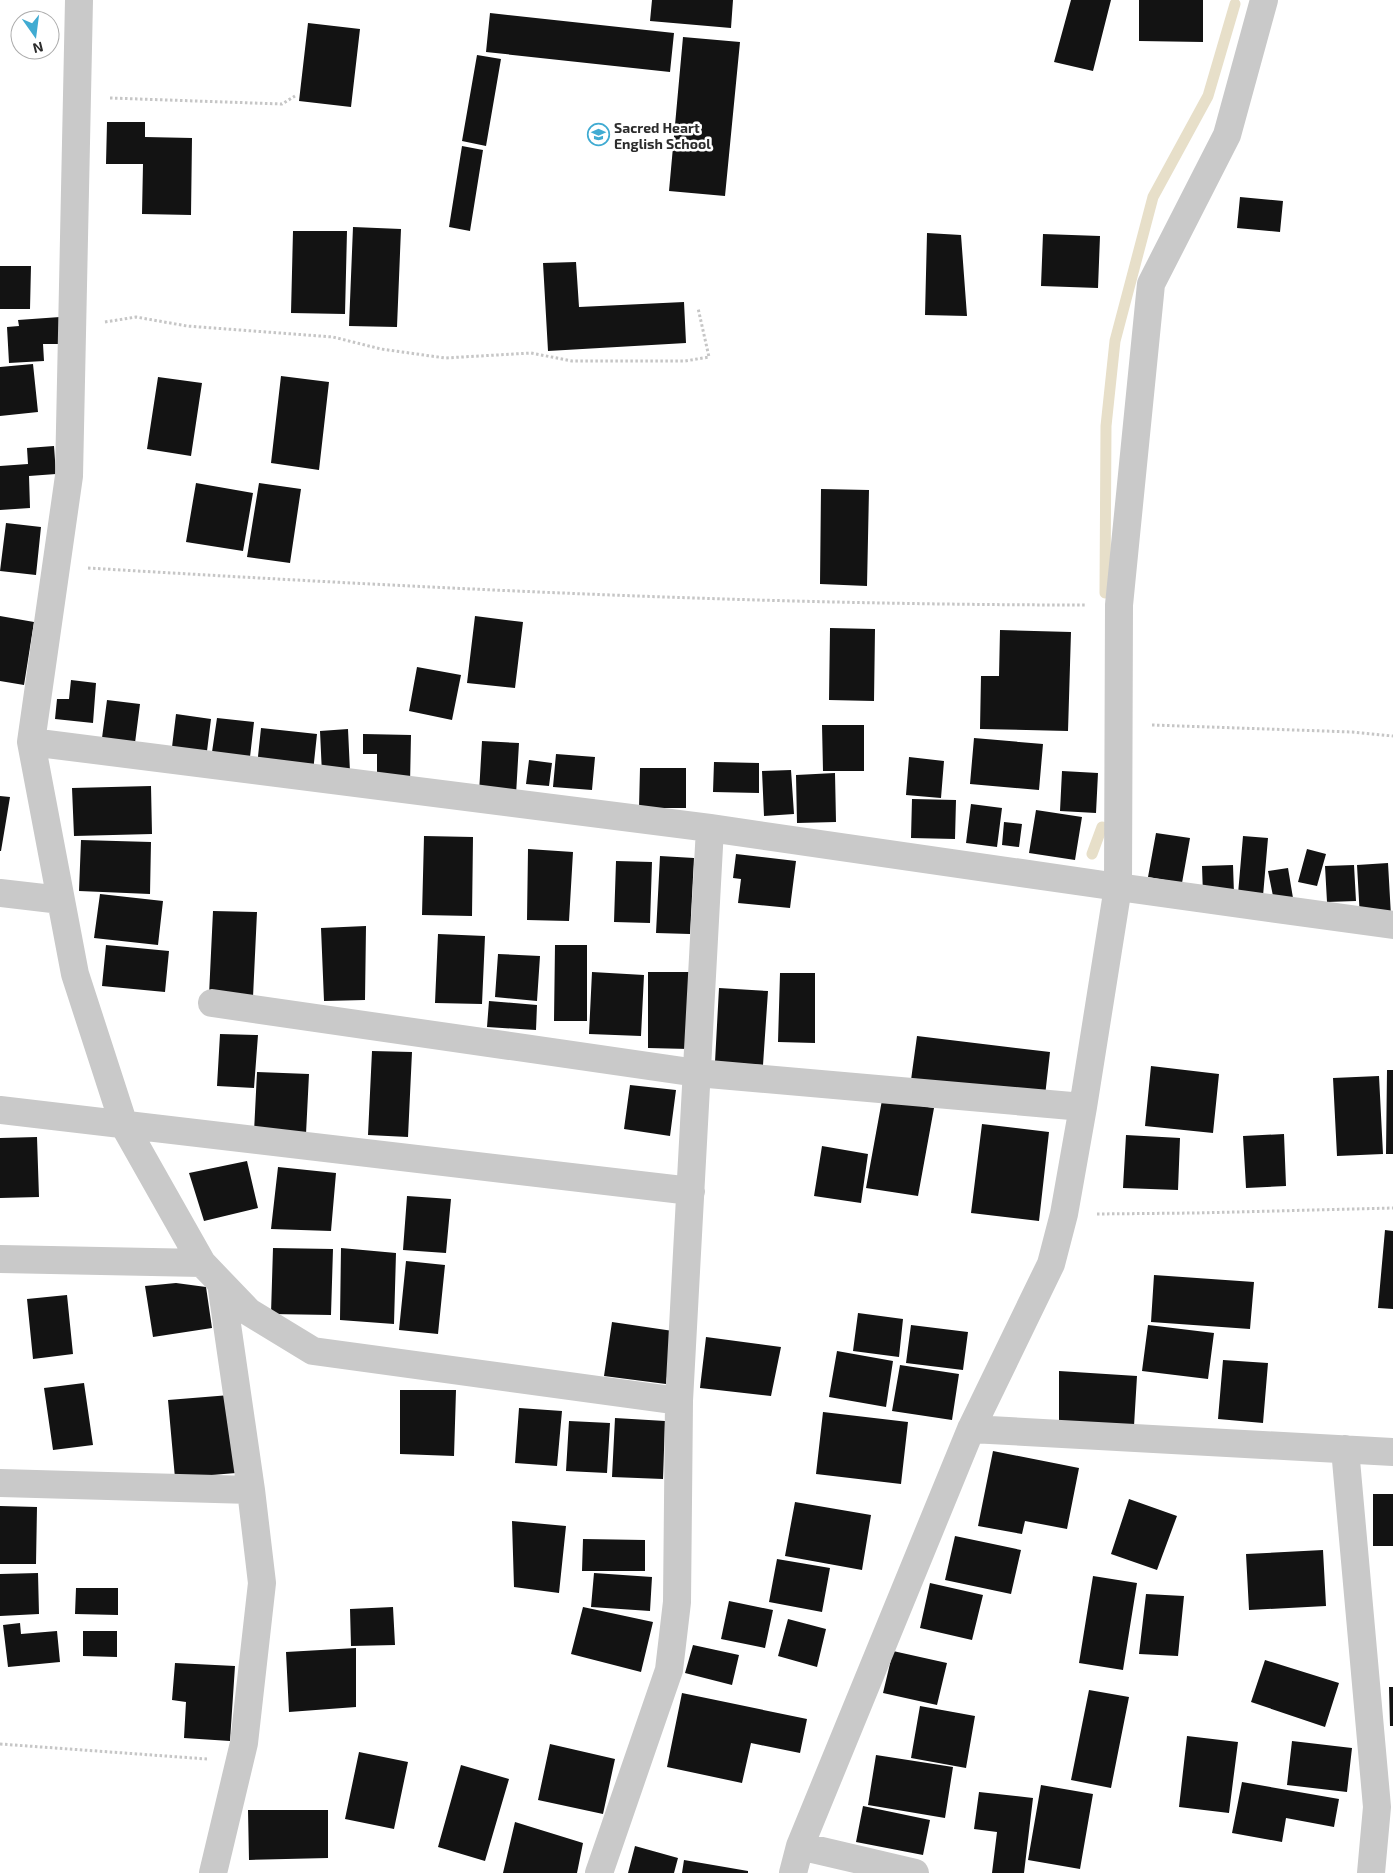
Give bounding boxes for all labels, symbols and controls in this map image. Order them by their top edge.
north arrow [10,10,60,60]
text: N [31,39,45,58]
place label: Sacred Heart English School [614,119,711,152]
school or university icon: Sacred Heart English School [586,123,610,147]

